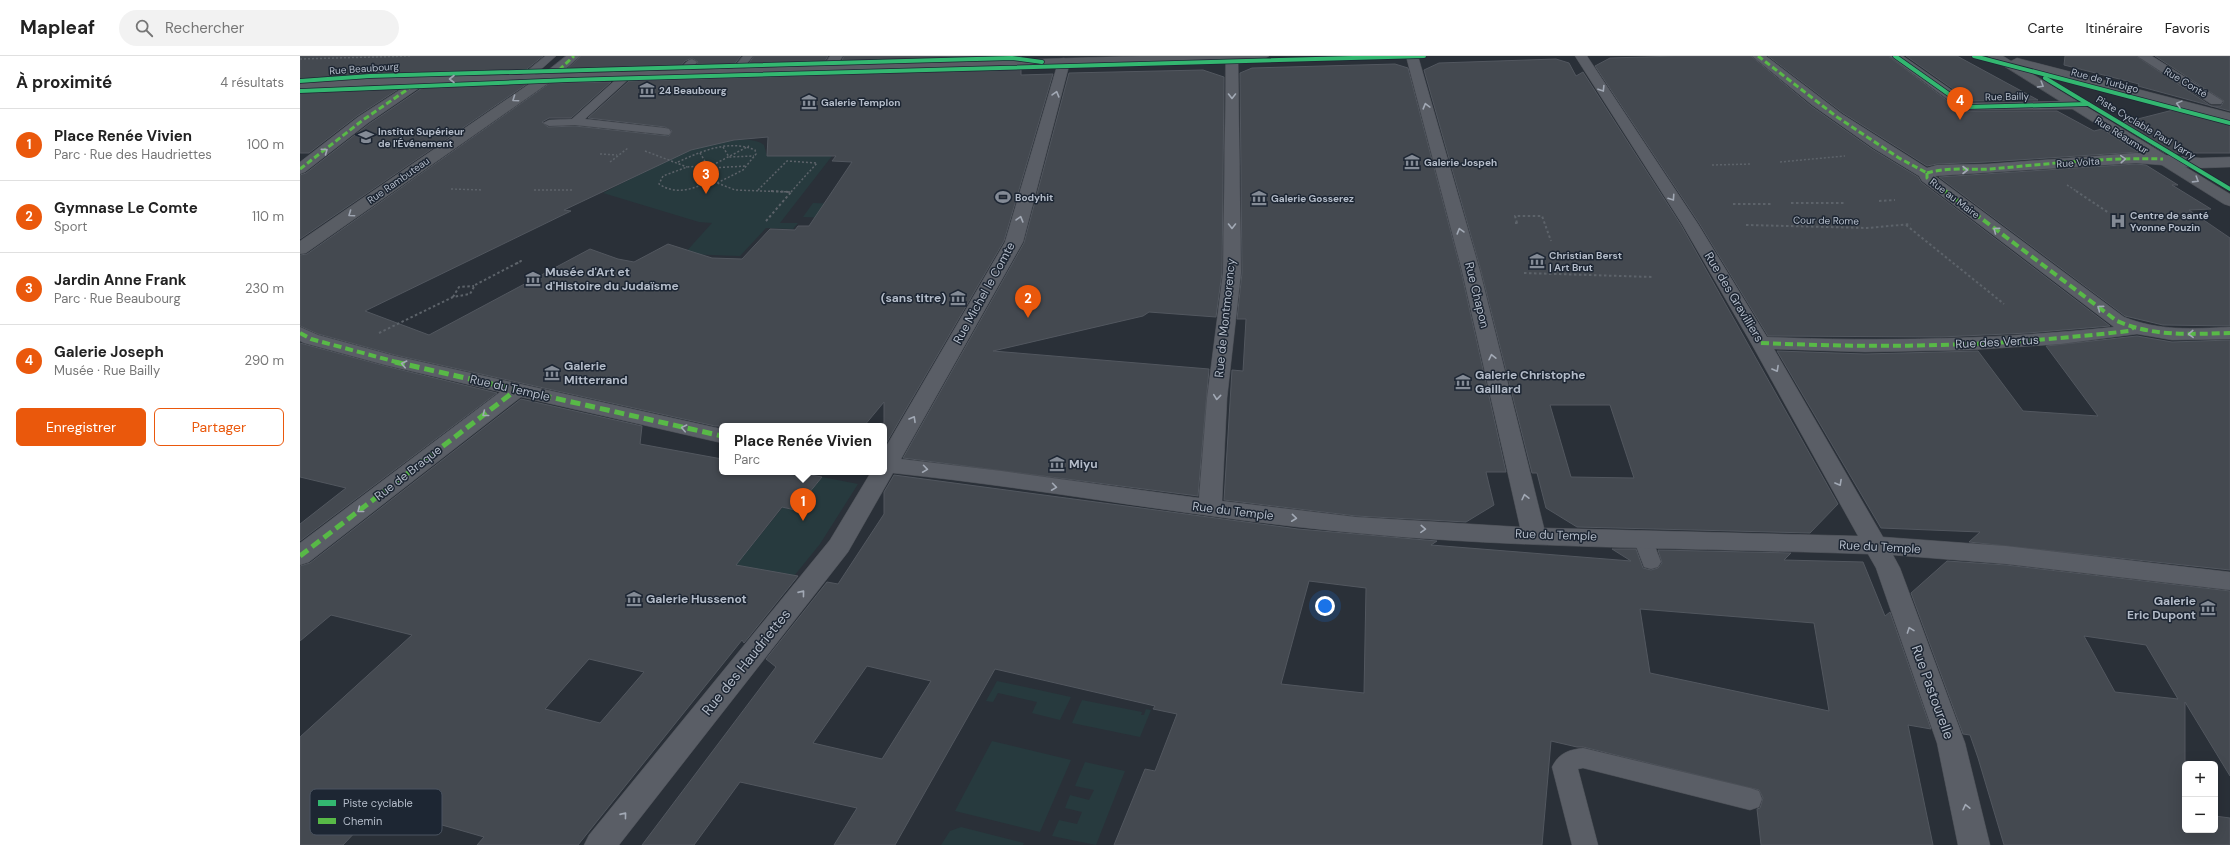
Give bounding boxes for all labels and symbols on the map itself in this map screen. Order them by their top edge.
street label: Rue Beaubourg [329,60,400,77]
street label: Rue Conté [2162,64,2210,101]
street label: Rue de Turbigo [2070,65,2140,96]
one-way arrow [449,75,455,83]
one-way arrow [2037,80,2044,87]
museum icon: 24 Beaubourg [638,81,656,99]
place label: 24 Beaubourg [659,84,727,97]
one-way arrow [1597,85,1605,92]
pin: 4 [1947,87,1973,120]
one-way arrow [1051,90,1060,97]
street label: Rue Bailly [1985,90,2030,103]
museum icon: Galerie Templon [800,93,818,111]
one-way arrow [1228,93,1236,99]
street label: Piste Cyclable Paul Varry [2094,93,2198,163]
one-way arrow [512,94,519,101]
place label: Galerie Templon [821,96,901,109]
one-way arrow [2176,100,2183,109]
one-way arrow [1422,102,1430,109]
street label: Rue Réaumur [2092,114,2151,157]
place label: Institut Supérieur de l'Événement [378,125,464,150]
school or university icon: Institut Supérieur de l'Événement [357,128,375,146]
one-way arrow [320,148,327,155]
museum icon: Galerie Jospeh [1403,153,1421,171]
street label: Rue Rambuteau [365,154,432,207]
street label: Rue Volta [2056,154,2100,171]
one-way arrow [2120,154,2126,163]
place label: Galerie Jospeh [1424,156,1497,169]
pin: 3 [693,161,719,194]
one-way arrow [1962,165,1968,174]
street label: Rue au Maire [1927,175,1983,222]
one-way arrow [2192,175,2199,182]
sports icon: Bodyhit [994,188,1012,206]
museum icon: Galerie Gosserez [1250,189,1268,207]
place label: Bodyhit [1015,191,1053,204]
place label: Galerie Gosserez [1271,192,1354,205]
one-way arrow [1667,194,1675,201]
one-way arrow [348,209,355,216]
place label: Centre de santé Yvonne Pouzin [2130,209,2209,234]
hospital icon: Centre de santé Yvonne Pouzin [2109,212,2127,230]
street label: Cour de Rome [1793,213,1859,228]
one-way arrow [1015,215,1024,222]
one-way arrow [1228,223,1236,229]
one-way arrow [1994,227,2001,234]
one-way arrow [1456,228,1465,235]
street label: Rue Michel le Comte [949,239,1019,347]
place label: Christian Berst | Art Brut [1549,249,1622,274]
street label: Rue des Gravilliers [1701,249,1767,345]
museum icon: Christian Berst | Art Brut [1528,252,1546,270]
street label: Rue de Montmorency [1211,257,1239,378]
street label: Rue Chapon [1461,260,1493,330]
place label: Musée d'Art et d'Histoire du Judaïsme [545,264,679,294]
museum icon: Musée d'Art et d'Histoire du Judaïsme [524,270,542,288]
pin: 2 [1015,285,1041,318]
museum icon: (sans titre) [949,289,967,307]
place label: (sans titre) [881,290,946,306]
one-way arrow [2097,306,2104,313]
one-way arrow [2188,330,2194,339]
street label: Rue des Vertus [1955,332,2039,352]
one-way arrow [1488,354,1497,361]
place label: Galerie Mitterrand [564,358,628,388]
one-way arrow [401,361,407,369]
museum icon: Galerie Mitterrand [543,364,561,382]
one-way arrow [1771,365,1778,373]
place label: Galerie Christophe Gaillard [1475,367,1586,397]
street label: Rue du Temple [468,371,552,405]
museum icon: Galerie Christophe Gaillard [1454,373,1472,391]
one-way arrow [1213,394,1222,400]
one-way arrow [482,409,489,416]
one-way arrow [909,416,916,423]
one-way arrow [681,424,687,432]
street label: Rue de Braque [371,442,445,504]
museum icon: Miyu [1048,455,1066,473]
place label: Miyu [1069,456,1098,472]
one-way arrow [922,464,928,473]
one-way arrow [1834,479,1841,486]
one-way arrow [1051,482,1057,491]
pin: 1 [790,488,816,521]
one-way arrow [1522,494,1530,500]
street label: Rue du Temple [1191,498,1275,524]
one-way arrow [357,505,364,512]
one-way arrow [1291,513,1297,522]
one-way arrow [1420,524,1426,533]
street label: Rue du Temple [1515,526,1597,544]
street label: Rue du Temple [1839,537,1921,557]
museum icon: Galerie Hussenot [625,590,643,608]
one-way arrow [797,590,804,597]
place label: Galerie Hussenot [646,591,747,607]
place label: Galerie Eric Dupont [2127,593,2196,623]
your location [1315,596,1335,616]
museum icon: Galerie Eric Dupont [2199,599,2217,617]
street label: Rue des Haudriettes [698,605,794,719]
one-way arrow [1907,626,1915,633]
street label: Rue Pastourelle [1908,642,1958,742]
legend [310,789,442,835]
text: Piste cyclable [343,796,413,810]
one-way arrow [1962,804,1970,810]
one-way arrow [619,812,626,819]
text: Chemin [343,814,382,828]

